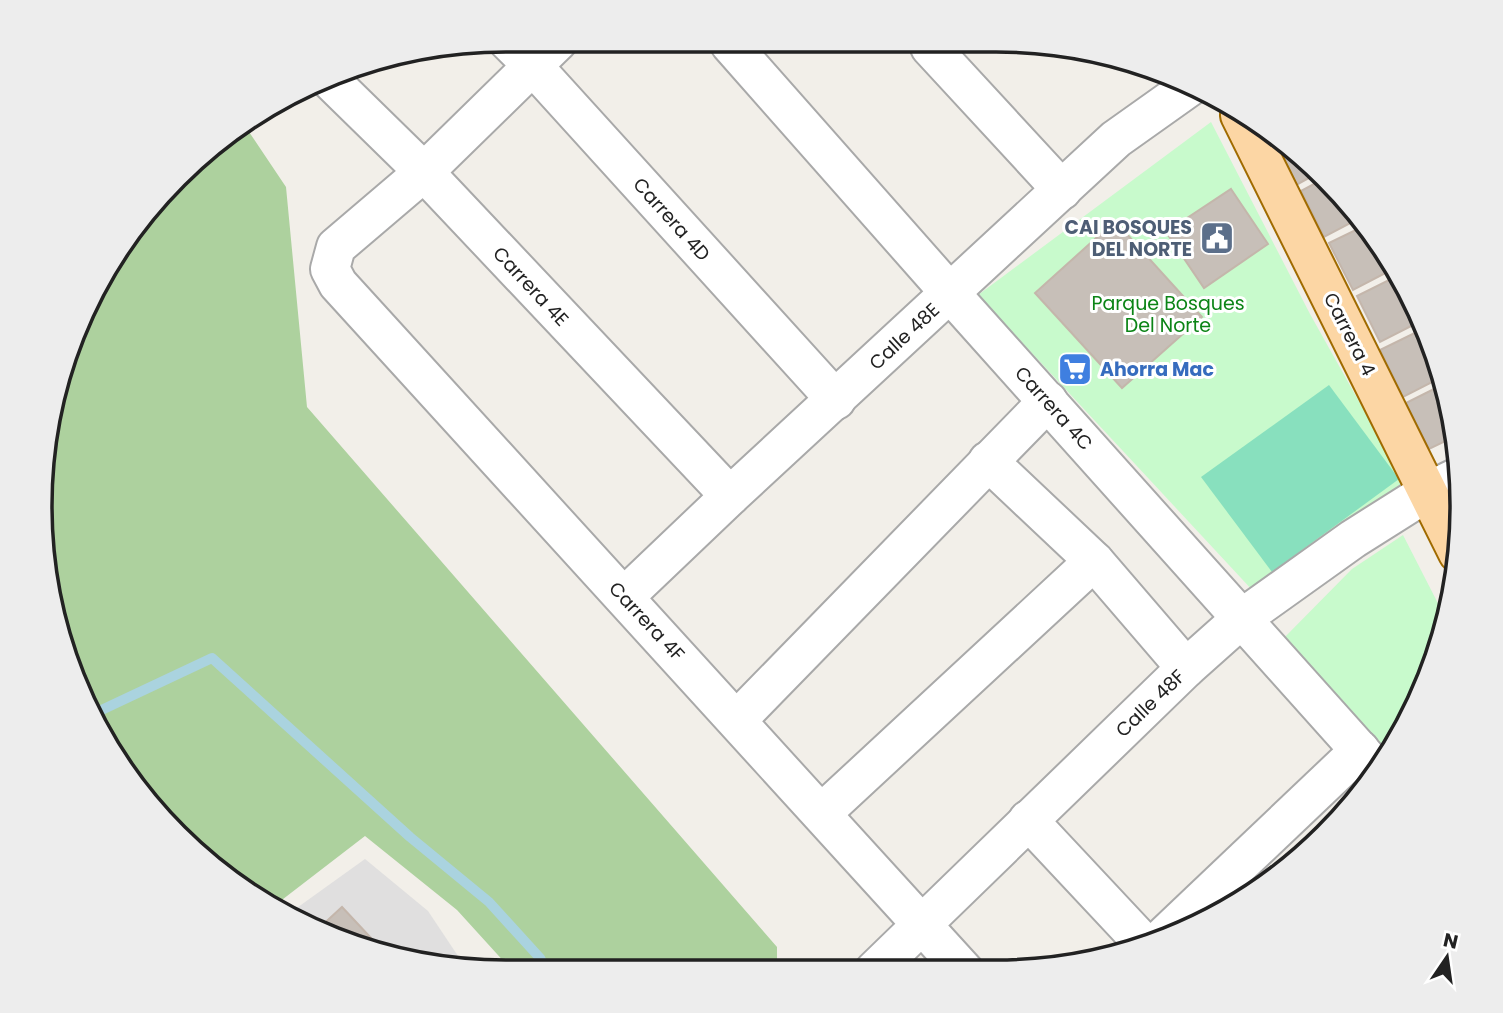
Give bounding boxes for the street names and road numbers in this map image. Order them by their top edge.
street label: Carrera 4D [627,172,716,267]
street label: Carrera 4E [487,241,575,332]
street label: Carrera 4 [1317,288,1382,381]
street label: Calle 48E [863,297,946,376]
street label: Carrera 4C [1008,360,1099,456]
street label: Carrera 4F [603,576,691,667]
street label: Calle 48F [1110,663,1191,743]

